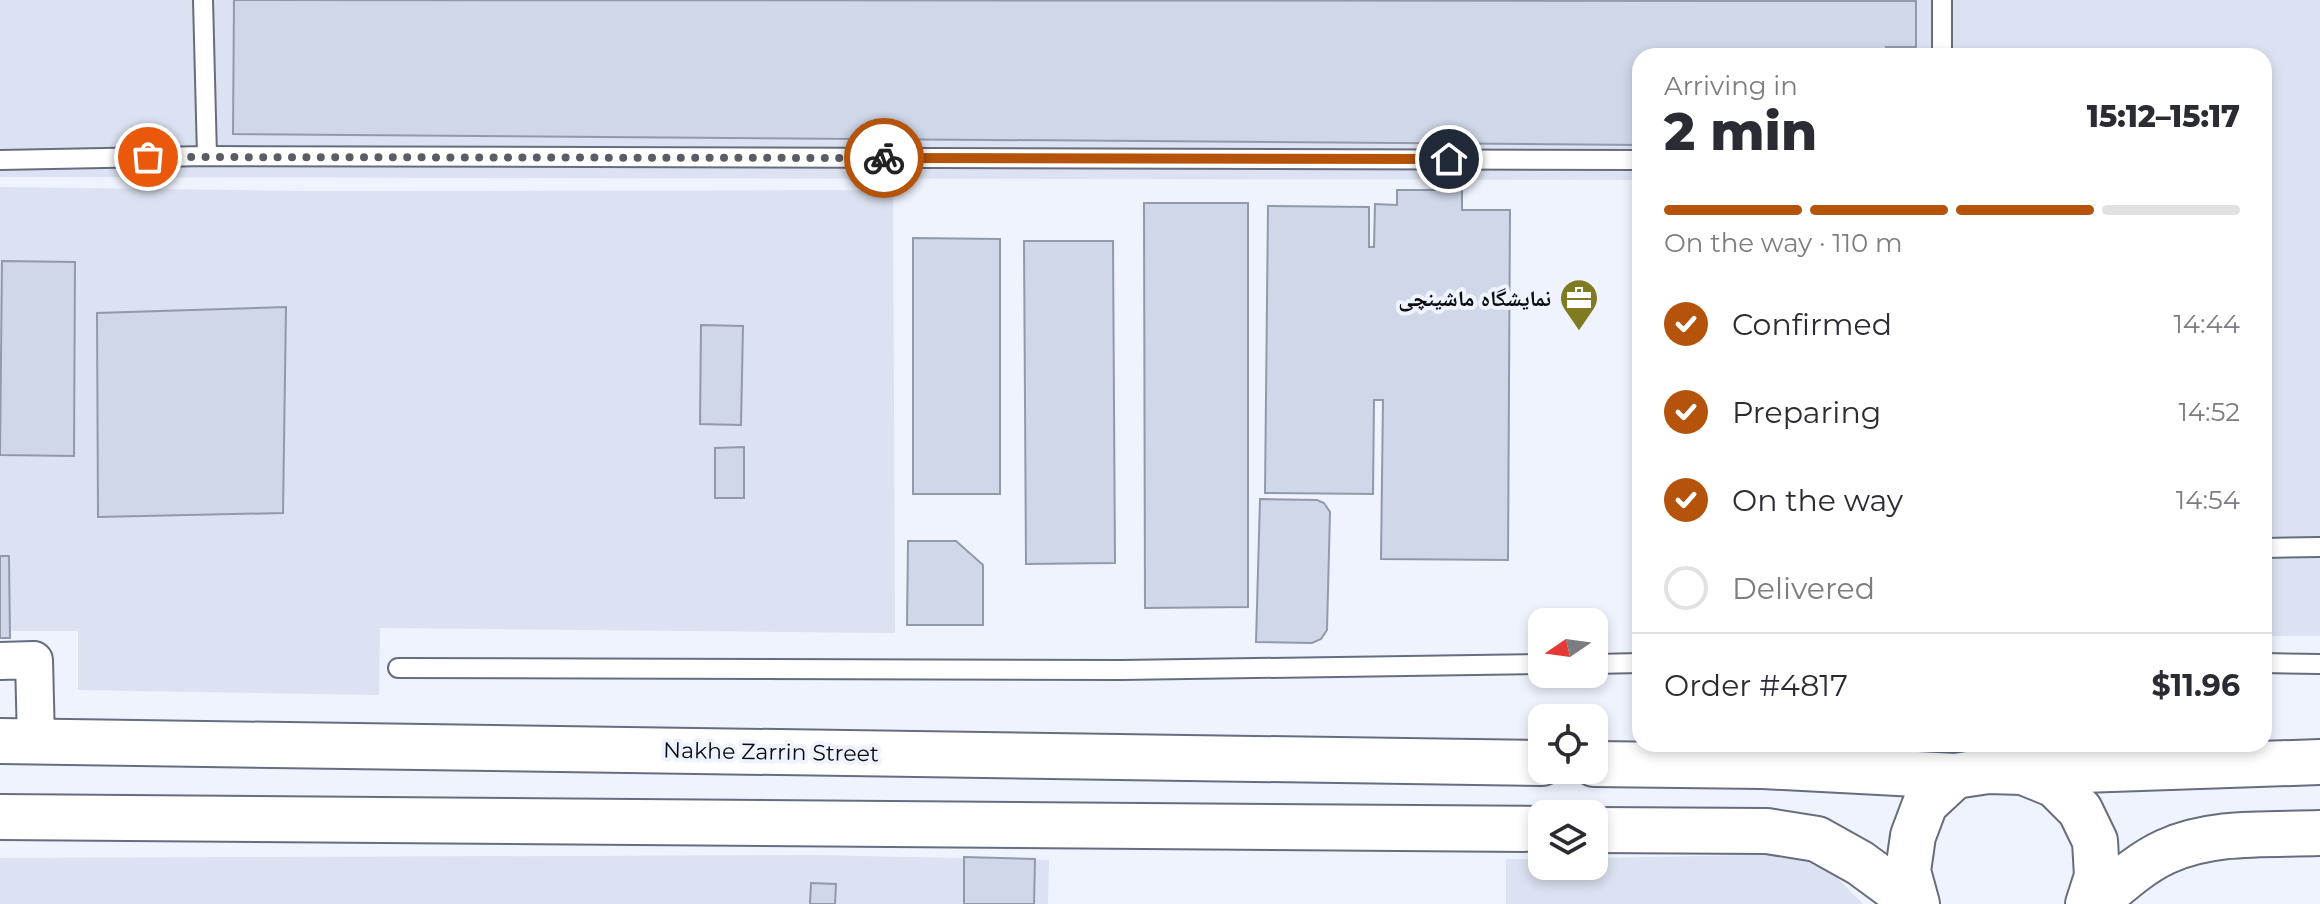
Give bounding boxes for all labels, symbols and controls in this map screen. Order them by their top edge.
text: Arriving in [1664,70,1798,102]
text: 15:12–15:17 [2087,98,2240,135]
text: 2 min [1664,100,1817,163]
courier [844,118,924,198]
pin [114,123,182,191]
pin [1415,125,1483,193]
icon: bag [126,135,170,179]
icon: bike [862,136,906,180]
icon: home [1427,137,1471,181]
text: On the way · 110 m [1664,227,1903,259]
office icon: نمایشگاه ماشینچی [1558,277,1600,332]
place label: نمایشگاه ماشینچی [1398,285,1551,312]
icon: check [1664,302,1708,346]
text: Confirmed [1732,306,1892,343]
text: 14:44 [2173,308,2240,340]
icon: check [1664,390,1708,434]
text: Preparing [1732,394,1881,431]
text: 14:52 [2178,396,2240,428]
icon: check [1664,478,1708,522]
text: On the way [1732,482,1903,519]
text: 14:54 [2176,484,2240,516]
text: Delivered [1732,570,1875,607]
north arrow [1528,608,1608,688]
map controls [1528,608,1608,880]
text: Order #4817 [1664,667,1848,704]
text: $11.96 [2152,667,2240,704]
button: locate [1528,704,1608,784]
street label: Nakhe Zarrin Street [663,737,879,767]
button: layers [1528,800,1608,880]

